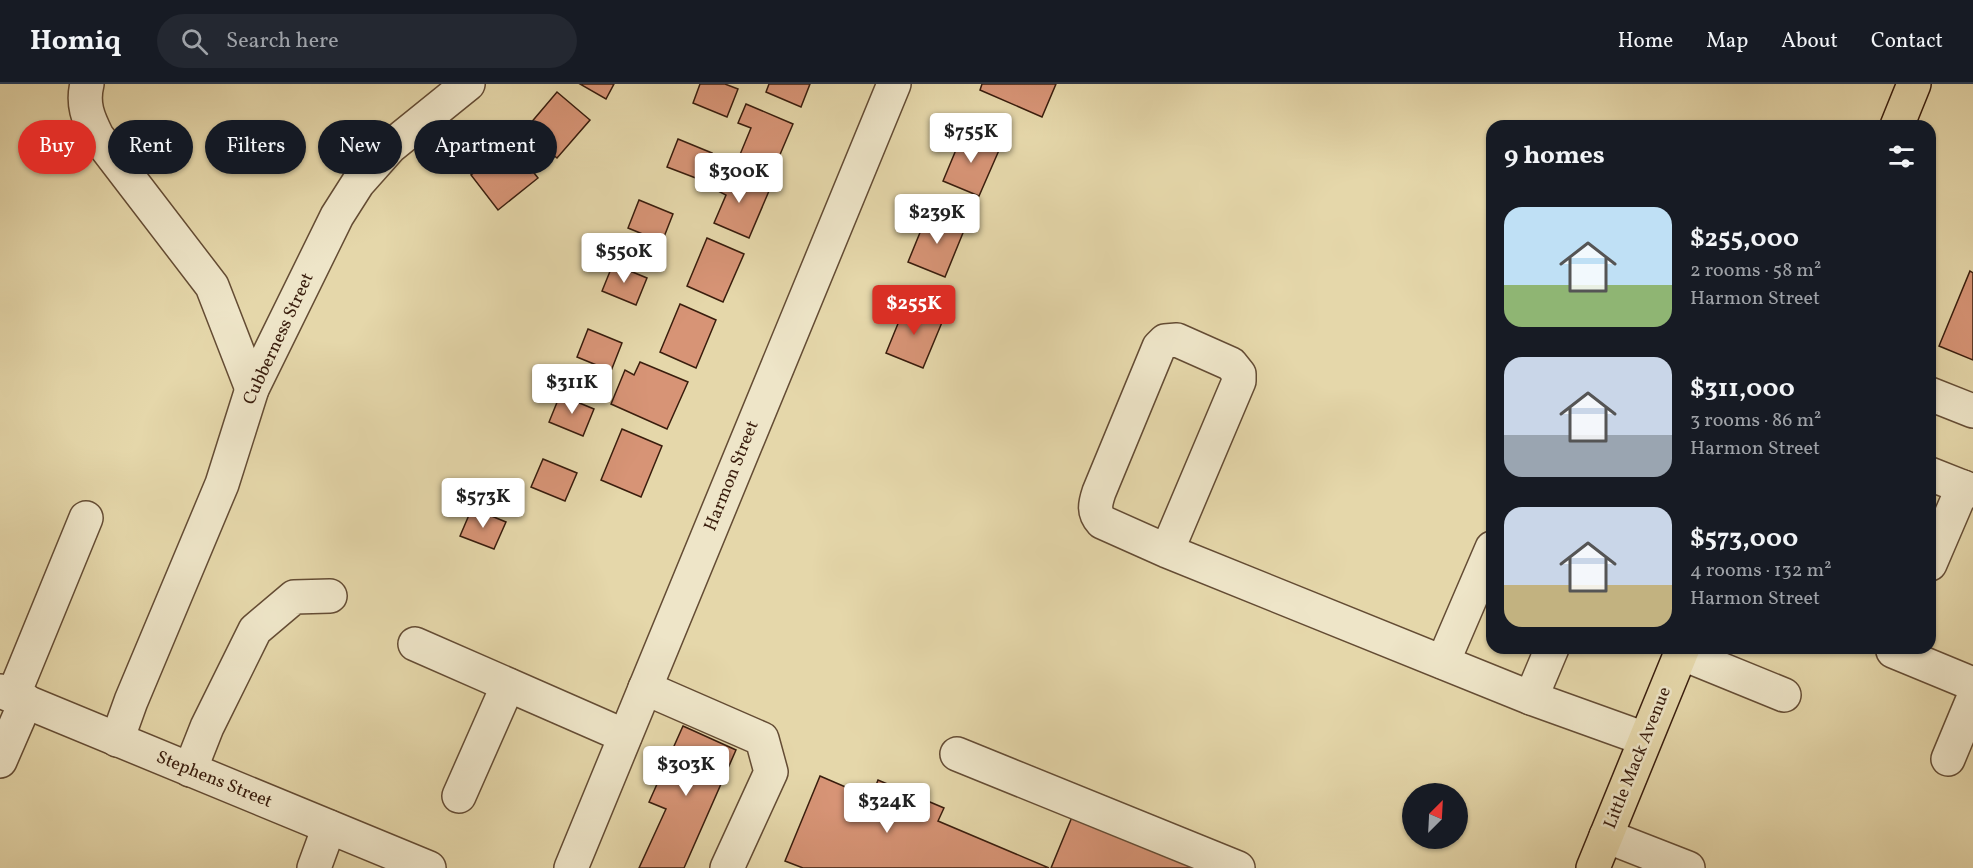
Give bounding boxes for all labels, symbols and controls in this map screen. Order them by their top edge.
search box [157,14,577,68]
text: Homiq [30,22,121,61]
icon: search [178,25,211,58]
text: Search here [226,26,339,57]
text: Home [1618,27,1673,56]
text: Map [1706,27,1748,56]
text: About [1781,27,1838,56]
text: Contact [1871,27,1943,56]
pin: $755K [929,113,1013,164]
text: $755K [944,118,998,146]
chip: Buy [18,120,96,174]
chip: Rent [108,120,193,174]
chip: Filters [205,120,306,174]
chip: New [318,120,402,174]
chip: Apartment [414,120,557,174]
text: 9 homes [1504,138,1605,174]
icon: filters [1885,140,1918,173]
pin: $300K [697,153,781,204]
text: $300K [709,158,769,186]
pin: $239K [895,194,979,245]
text: $239K [909,199,965,227]
text: $255,000 [1690,221,1799,257]
icon: home [1552,231,1624,303]
pin: $550K [582,233,666,284]
text: $550K [595,238,653,266]
text: 2 rooms · 58 m² [1690,257,1821,285]
street label: Cubberness Street [237,269,321,409]
pin: $255K [872,285,956,336]
text: Harmon Street [1690,285,1820,313]
text: $255K [886,290,942,318]
pin: $311K [530,364,614,415]
text: $311K [546,369,598,397]
text: $311,000 [1690,371,1795,407]
icon: home [1552,381,1624,453]
text: 3 rooms · 86 m² [1690,407,1821,435]
street label: Harmon Street [698,417,766,535]
text: Harmon Street [1690,435,1820,463]
pin: $573K [441,478,525,529]
text: $573K [456,483,510,511]
text: $573,000 [1690,521,1798,557]
icon: home [1552,531,1624,603]
text: 4 rooms · 132 m² [1690,557,1832,585]
text: Harmon Street [1690,585,1820,613]
street label: Little Mack Avenue [1598,683,1678,833]
street label: Stephens Street [152,745,276,815]
pin: $303K [644,746,728,797]
text: $303K [657,751,715,779]
pin: $324K [845,783,929,834]
north arrow [1402,783,1468,849]
map controls [1402,783,1468,849]
text: $324K [858,788,916,816]

